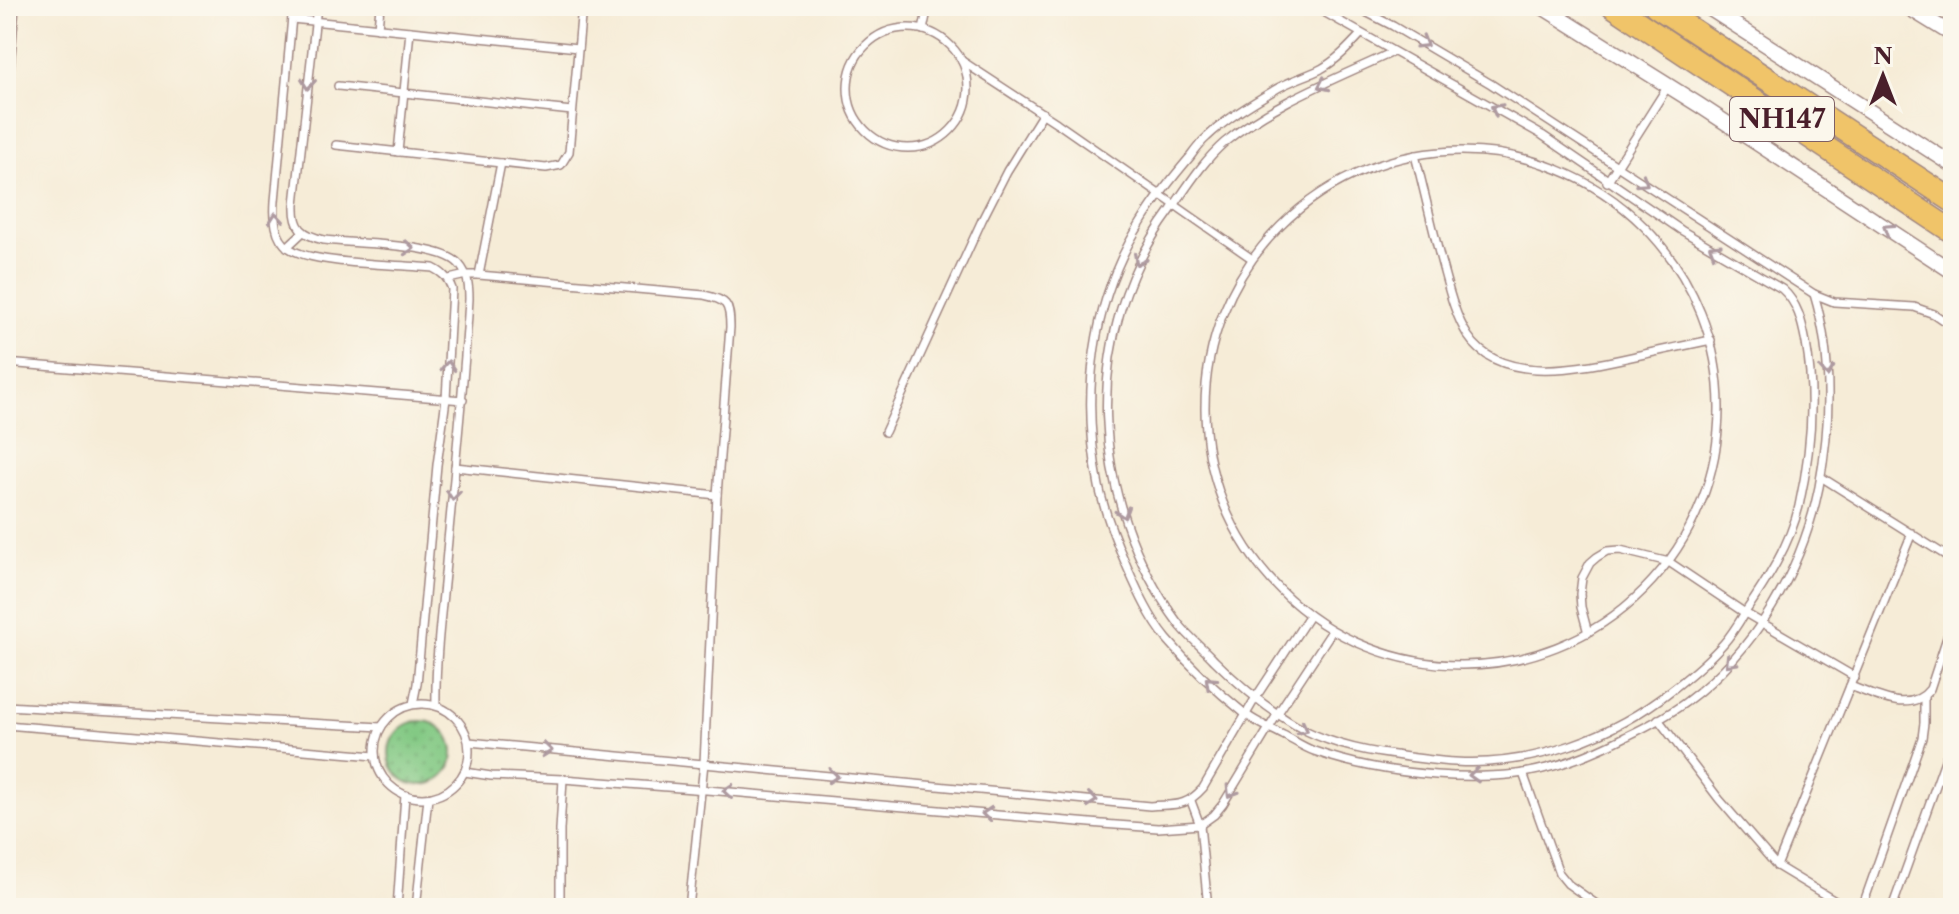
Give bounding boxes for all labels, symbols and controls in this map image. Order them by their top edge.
one-way arrow [1414,33,1429,49]
north arrow [1843,36,1923,116]
text: N [1873,43,1893,70]
one-way arrow [1316,75,1331,91]
one-way arrow [300,77,317,90]
road number: NH147 [1730,97,1834,141]
one-way arrow [1490,103,1504,119]
one-way arrow [1634,172,1649,187]
one-way arrow [268,211,285,224]
one-way arrow [1882,224,1896,239]
one-way arrow [403,239,416,256]
one-way arrow [1708,244,1723,259]
one-way arrow [1133,252,1149,267]
one-way arrow [439,359,456,372]
one-way arrow [1818,365,1835,378]
one-way arrow [444,489,461,502]
one-way arrow [1114,505,1130,519]
one-way arrow [1725,653,1739,667]
one-way arrow [1205,677,1219,691]
one-way arrow [1295,719,1310,735]
one-way arrow [540,741,553,758]
one-way arrow [827,767,840,784]
one-way arrow [1467,767,1480,784]
one-way arrow [721,783,734,800]
one-way arrow [1225,783,1240,798]
one-way arrow [1086,791,1099,808]
one-way arrow [980,806,993,823]

